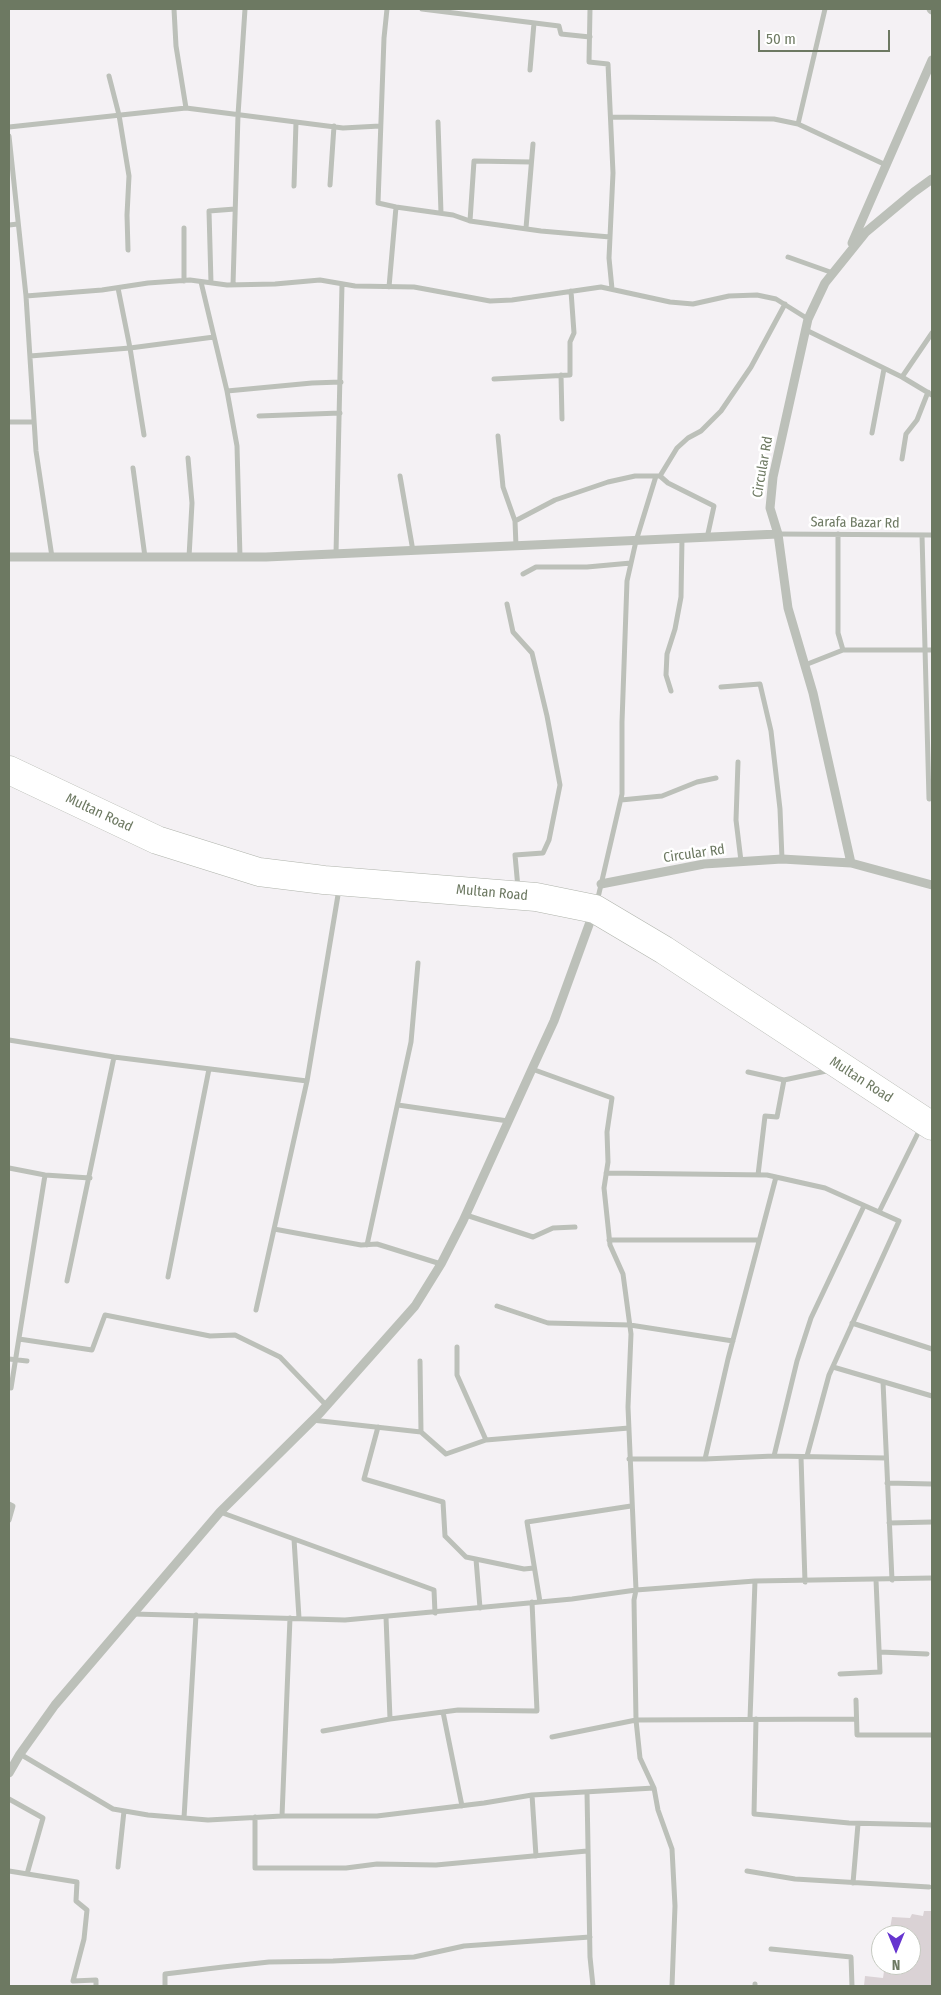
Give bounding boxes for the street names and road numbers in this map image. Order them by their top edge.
street label: Circular Rd [749,435,777,499]
street label: Sarafa Bazar Rd [810,514,900,532]
street label: Multan Road [63,790,135,836]
street label: Circular Rd [662,841,726,867]
street label: Multan Road [455,881,529,905]
street label: Multan Road [826,1053,896,1107]

